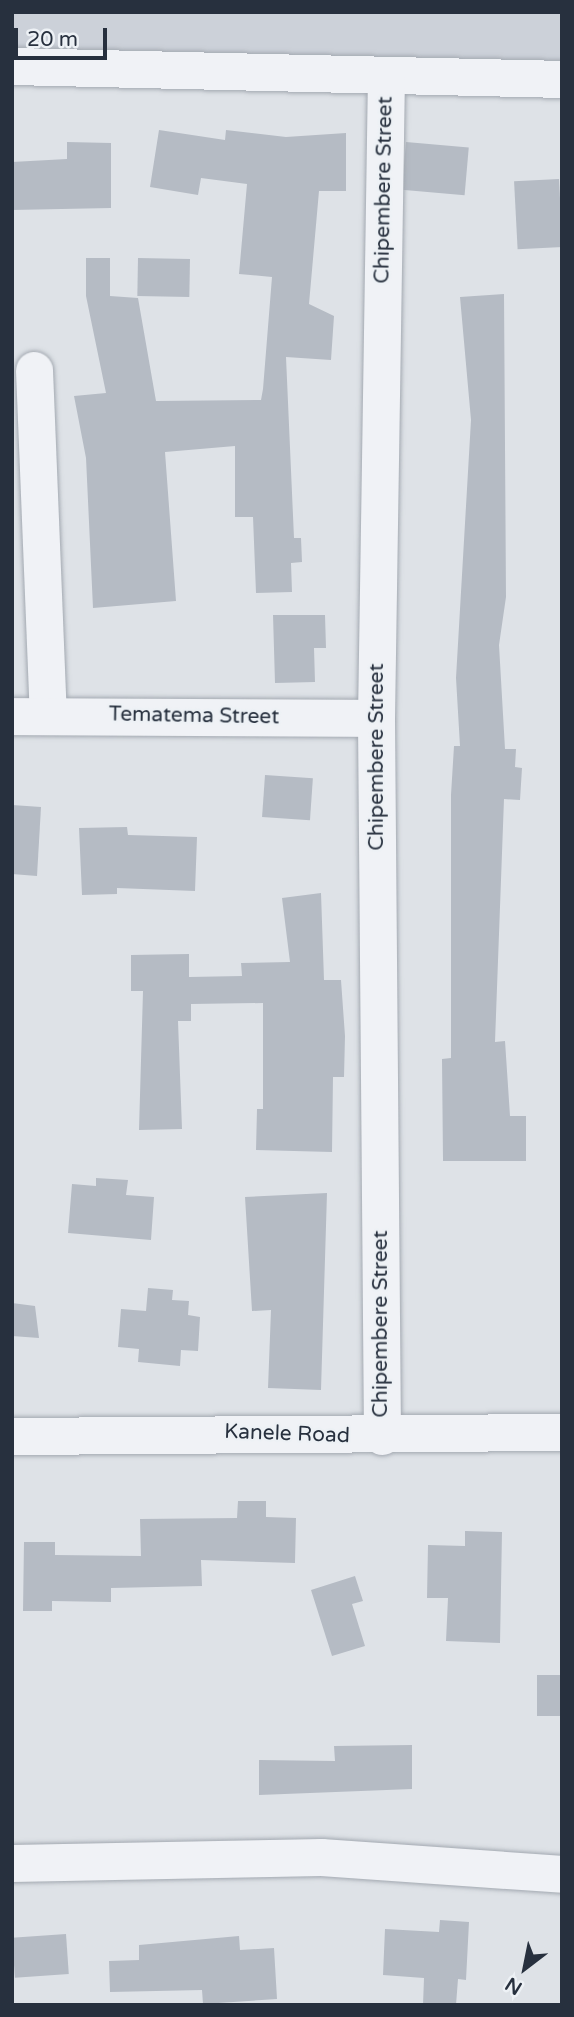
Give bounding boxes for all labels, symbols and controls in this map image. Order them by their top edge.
scale bar [18,14,110,58]
text: 20 m [27,27,78,52]
street label: Chipembere Street [370,96,398,284]
street label: Chipembere Street [364,663,390,851]
street label: Tematema Street [109,702,279,730]
street label: Chipembere Street [368,1230,394,1418]
street label: Kanele Road [224,1419,350,1449]
north arrow [490,1933,560,2003]
text: N [502,1972,526,1999]

